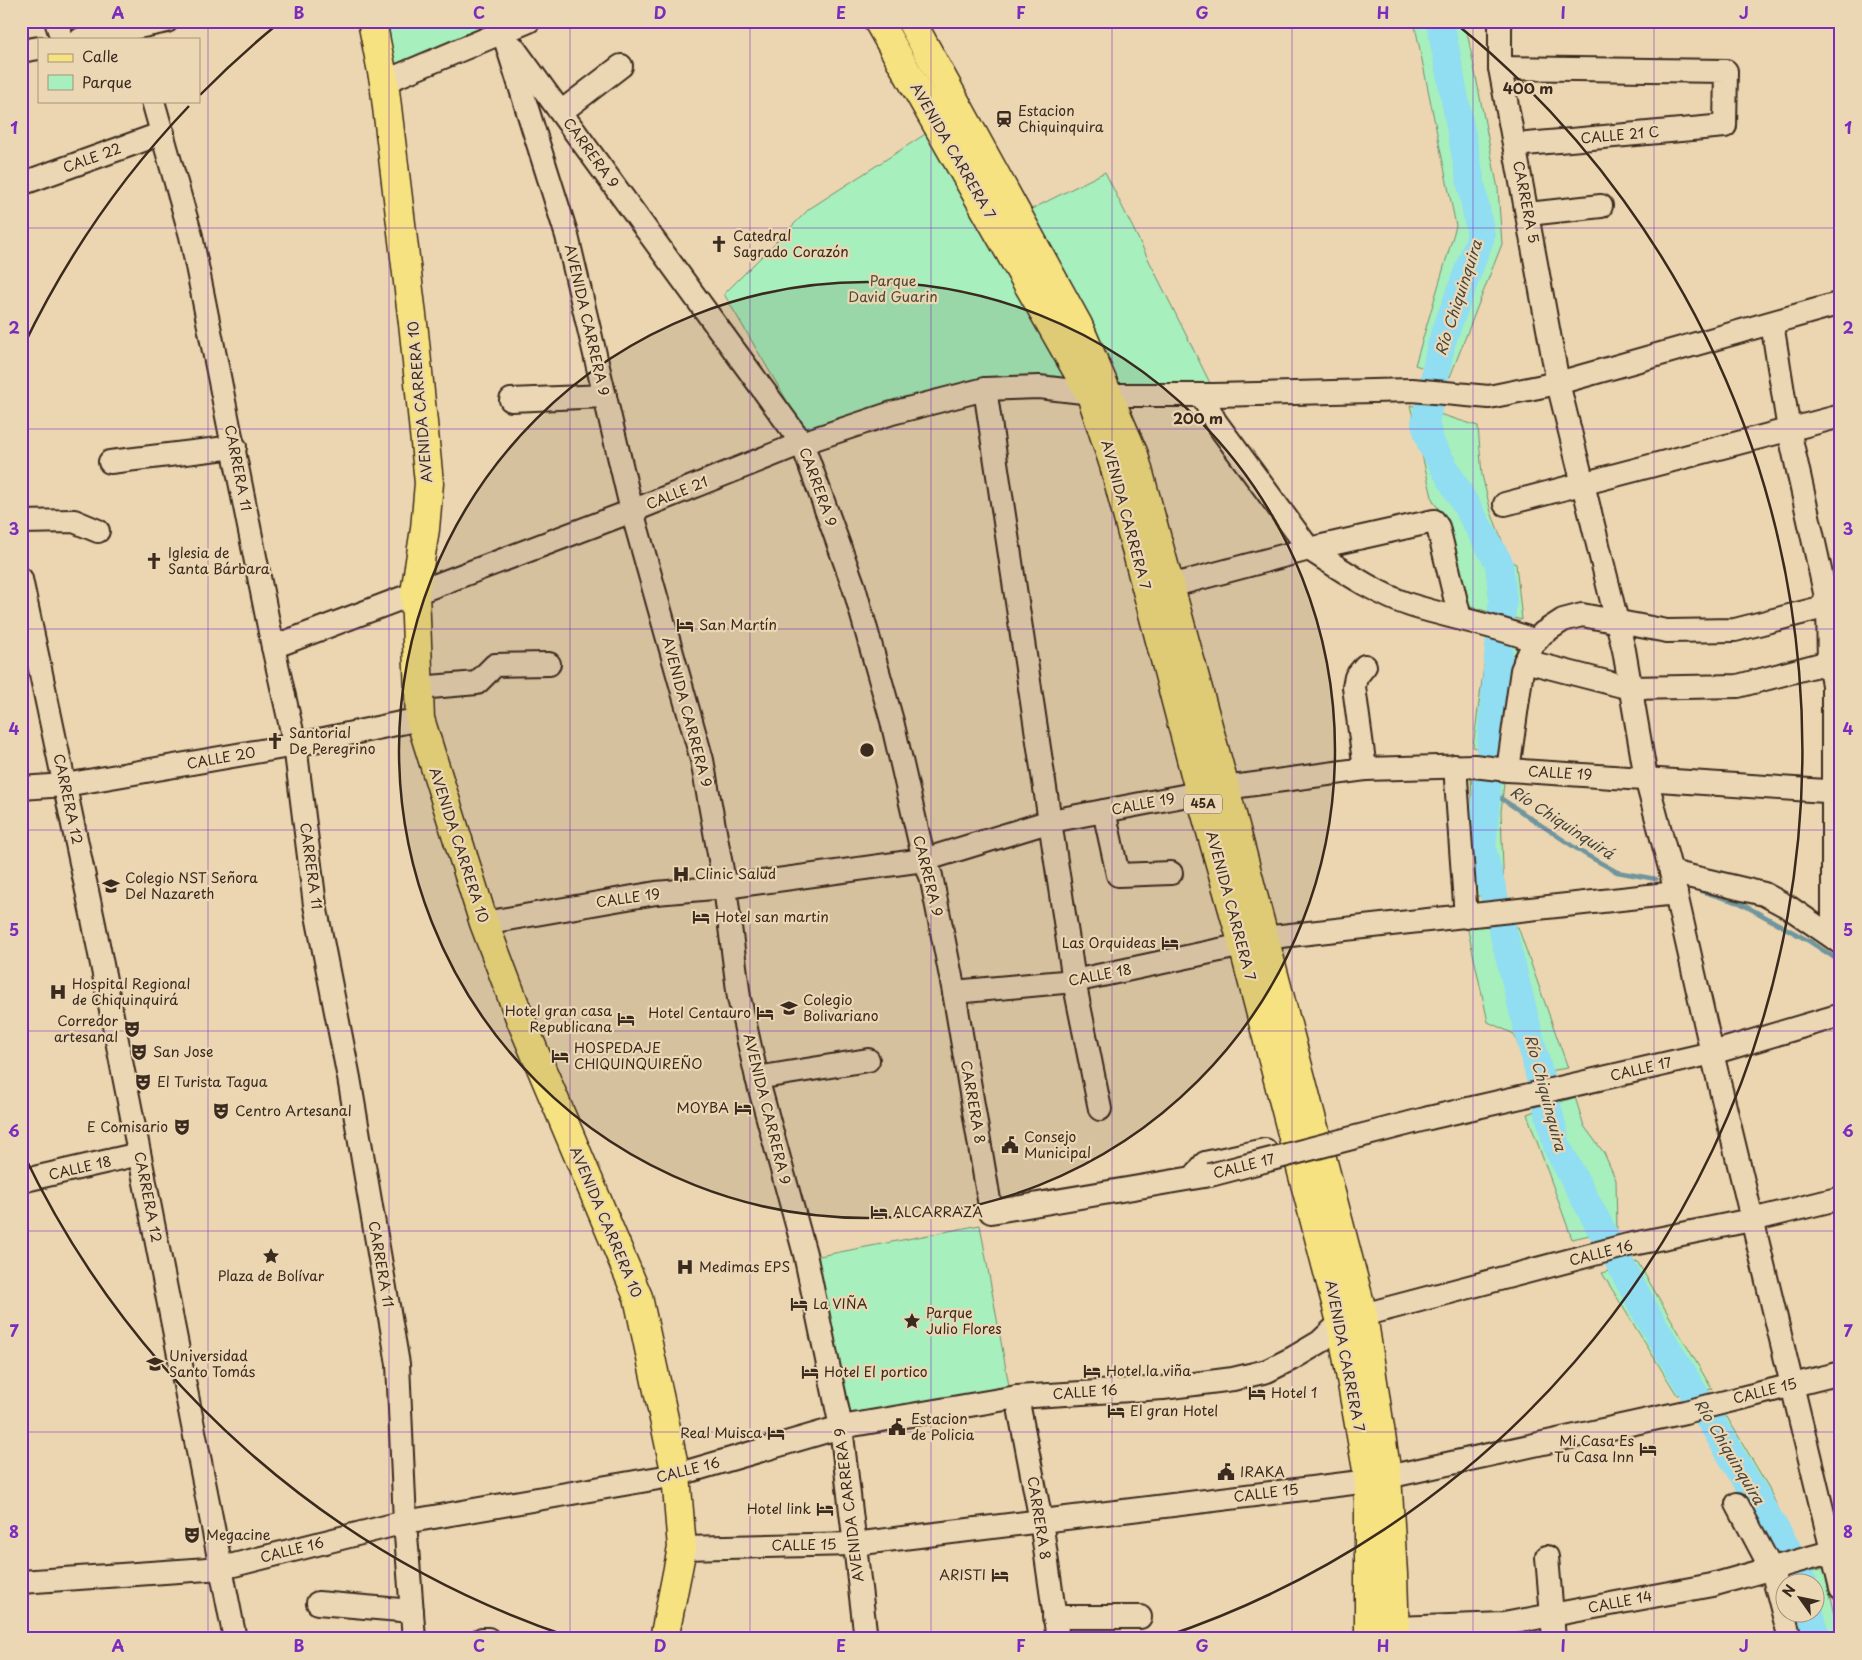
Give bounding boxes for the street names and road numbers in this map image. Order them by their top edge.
street label: AVENIDA CARRERA 7 [906,79,1001,223]
street label: CARRERA 9 [559,113,624,193]
street label: CALLE 21 C [1580,121,1660,148]
street label: CALE 22 [60,137,124,178]
street label: CARRERA 5 [1508,159,1545,245]
street label: AVENIDA CARRERA 9 [560,242,615,398]
street label: AVENIDA CARRERA 10 [402,320,437,484]
street label: CARRERA 11 [220,423,257,513]
street label: AVENIDA CARRERA 7 [1096,438,1157,592]
street label: CARRERA 9 [794,444,843,530]
street label: CALLE 21 [643,471,711,514]
street label: AVENIDA CARRERA 9 [657,634,718,789]
street label: CALLE 20 [185,741,257,774]
street label: CARRERA 12 [49,752,88,846]
street label: CALLE 19 [1527,760,1593,785]
street label: AVENIDA CARRERA 10 [424,764,495,925]
street label: CALLE 19 [1109,787,1176,820]
road number: 45A [1184,794,1222,814]
street label: CARRERA 11 [295,821,328,911]
street label: AVENIDA CARRERA 7 [1201,829,1262,983]
street label: CARRERA 9 [908,833,949,919]
street label: CALLE 19 [595,883,661,912]
street label: CALLE 18 [1067,958,1133,991]
street label: AVENIDA CARRERA 9 [739,1031,796,1187]
street label: CALLE 17 [1608,1051,1674,1086]
street label: CARRERA 8 [956,1059,991,1145]
street label: AVENIDA CARRERA 10 [565,1143,648,1301]
street label: CALLE 17 [1211,1148,1278,1183]
street label: CALLE 18 [46,1150,113,1185]
street label: CARRERA 12 [129,1150,168,1244]
street label: CARRERA 11 [364,1219,399,1309]
street label: CALLE 16 [1567,1234,1635,1271]
street label: AVENIDA CARRERA 7 [1320,1278,1371,1434]
street label: CALLE 15 [1731,1372,1799,1409]
street label: CALLE 16 [1052,1379,1118,1404]
street label: AVENIDA CARRERA 9 [829,1427,868,1583]
street label: CALLE 16 [654,1451,722,1488]
street label: CARRERA 8 [1023,1475,1056,1561]
street label: CALLE 15 [1232,1478,1300,1507]
street label: CALLE 16 [258,1531,326,1568]
street label: CALLE 15 [771,1533,837,1556]
street label: CALLE 14 [1586,1585,1654,1618]

